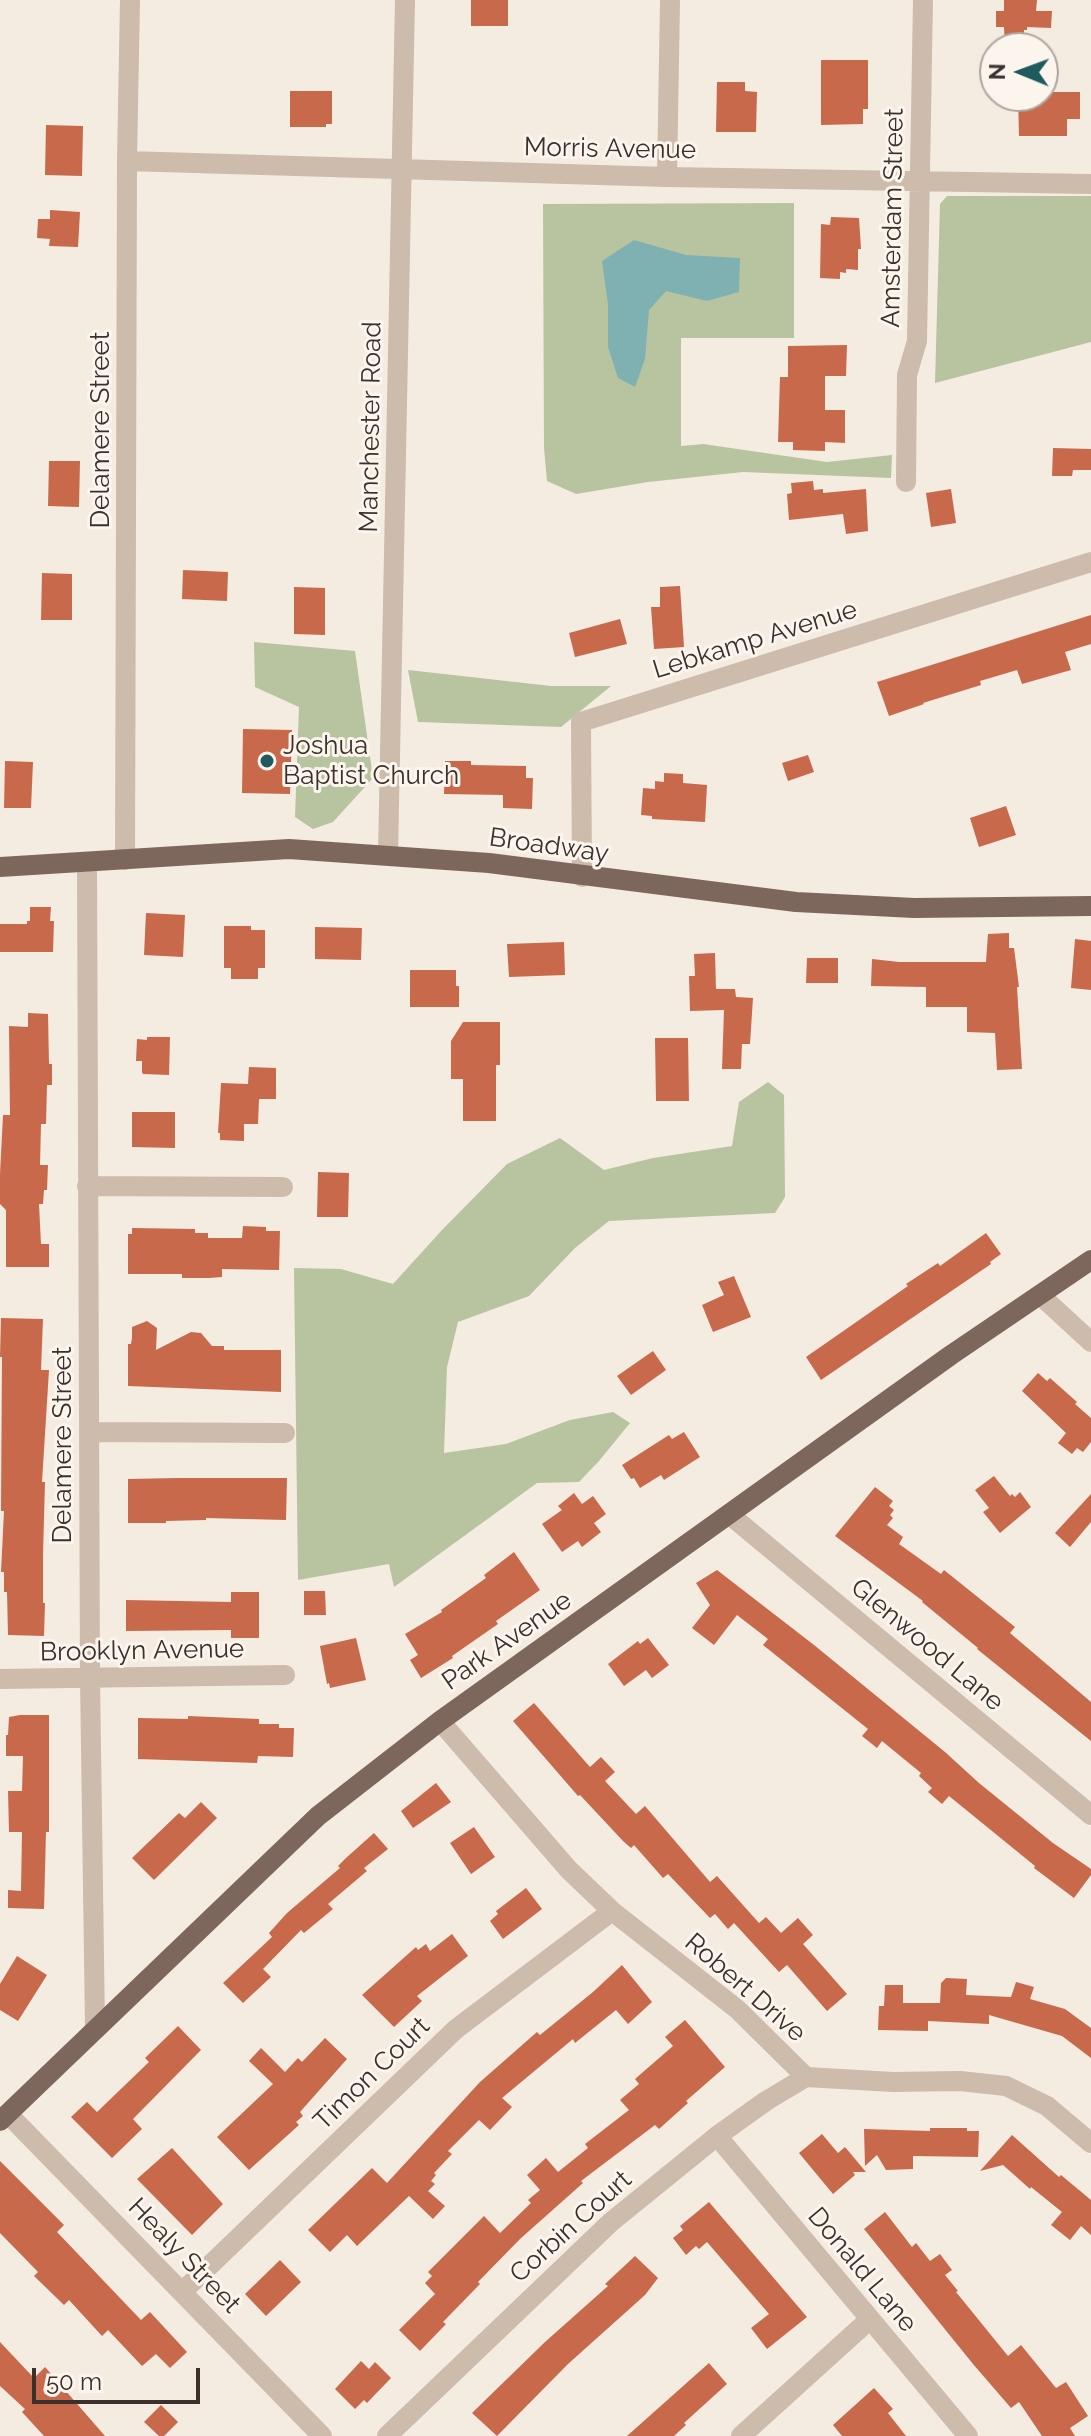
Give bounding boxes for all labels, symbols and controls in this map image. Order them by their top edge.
north arrow [979,32,1059,112]
text: N [984,63,1010,80]
street label: Amsterdam Street [875,108,911,328]
street label: Morris Avenue [524,132,696,166]
street label: Manchester Road [354,321,388,533]
street label: Delamere Street [85,332,117,528]
street label: Lebkamp Avenue [649,594,861,686]
place label: Joshua Baptist Church [283,730,459,792]
marker: Joshua Baptist Church [258,752,276,770]
street label: Broadway [487,822,611,870]
street label: Delamere Street [47,1347,79,1543]
street label: Glenwood Lane [844,1572,1010,1718]
street label: Park Avenue [436,1585,578,1697]
street label: Brooklyn Avenue [39,1634,245,1668]
street label: Robert Drive [678,1927,812,2049]
street label: Timon Court [307,2011,437,2137]
street label: Corbin Court [504,2164,638,2290]
street label: Healy Street [121,2192,247,2320]
street label: Donald Lane [801,2201,923,2339]
scale bar [36,2352,204,2402]
text: 50 m [46,2367,102,2396]

